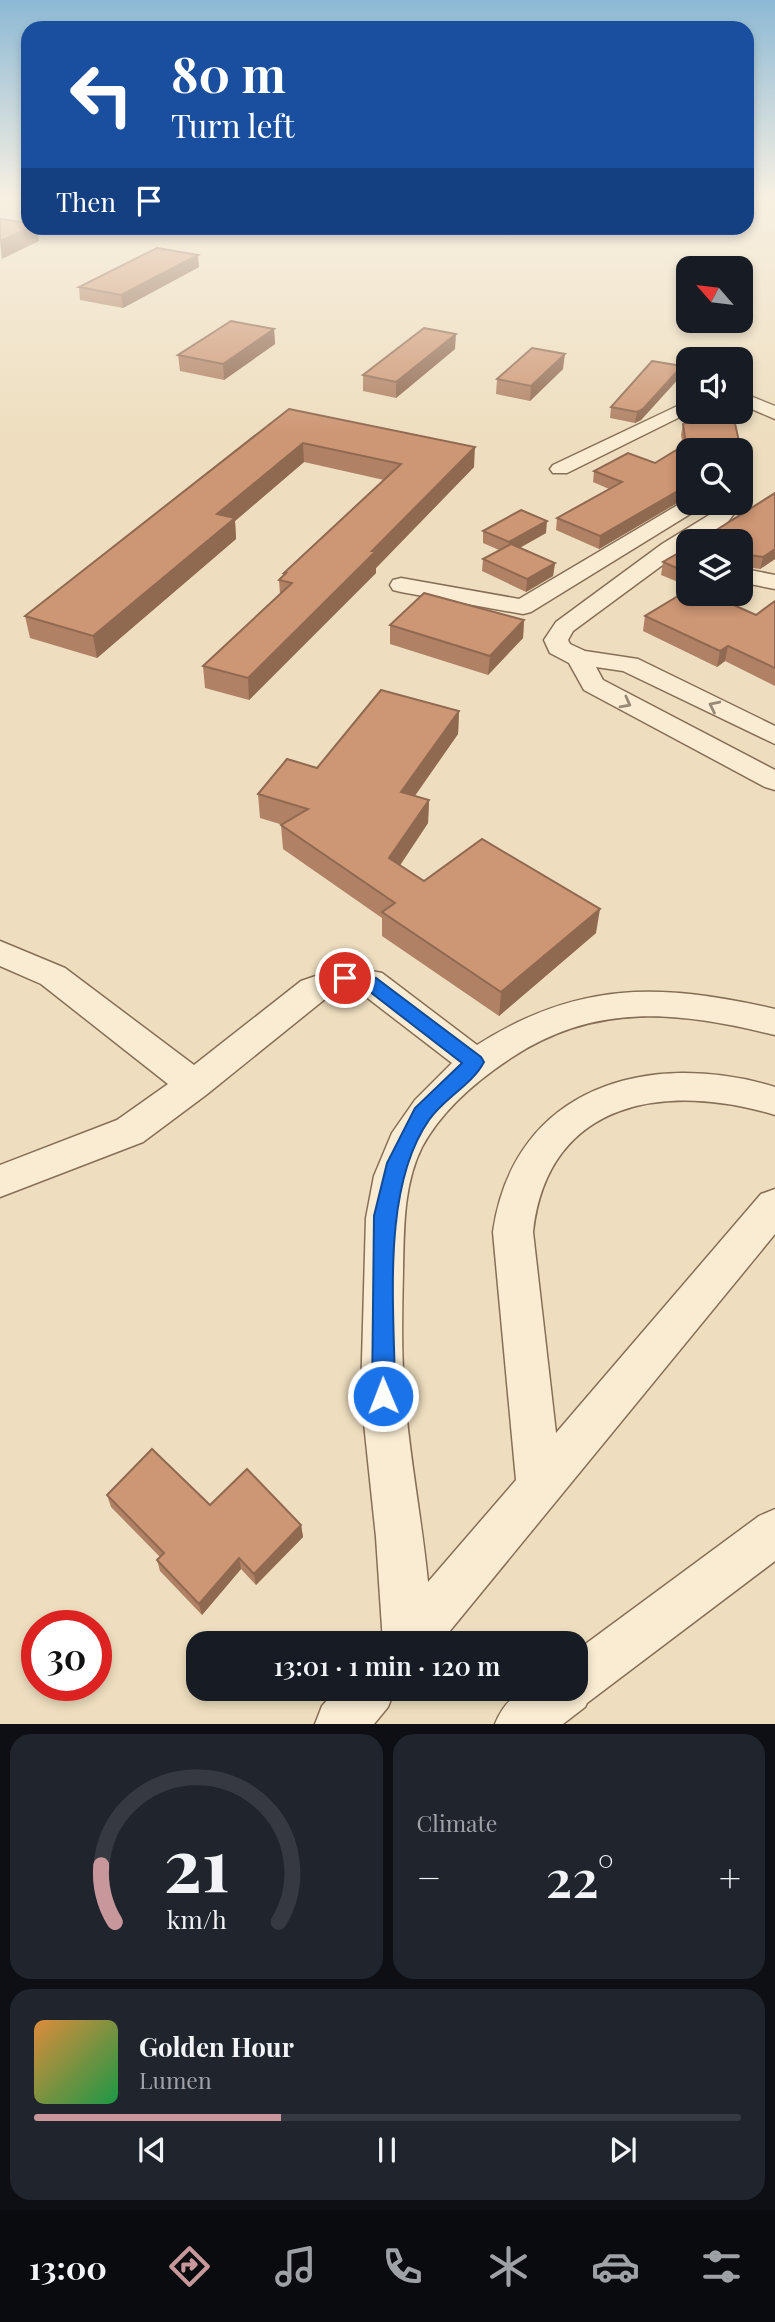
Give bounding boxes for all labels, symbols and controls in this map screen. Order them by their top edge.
text: 80 m [171,40,286,105]
icon: left [56,49,147,140]
text: Turn left [171,103,295,146]
icon: arrive [130,182,168,220]
text: Then [56,184,116,219]
north arrow [676,256,752,332]
map controls [676,256,753,606]
button: sound [676,347,753,424]
button: search [676,438,753,515]
button: layers [676,529,753,606]
one-way arrow [619,695,632,708]
one-way arrow [709,700,721,714]
pin [315,948,375,1008]
icon: arrive [326,959,364,997]
position arrow [346,1359,420,1433]
speed limit sign: 30 [21,1610,112,1701]
text: 13:01 · 1 min · 120 m [274,1648,500,1683]
text: Climate [417,1807,497,1838]
text: 21 [163,1814,229,1911]
text: 22° [546,1842,614,1911]
text: − [417,1851,441,1902]
text: + [719,1851,741,1902]
text: km/h [166,1902,227,1935]
text: Golden Hour [139,2029,294,2064]
text: Lumen [139,2064,212,2095]
icon: previous [133,2131,171,2169]
icon: pause [368,2131,406,2169]
icon: next [604,2131,642,2169]
icon: directions [165,2242,214,2291]
icon: music [271,2242,320,2291]
icon: phone [378,2242,427,2291]
icon: climate [484,2242,533,2291]
icon: car [591,2242,640,2291]
icon: filters [697,2242,746,2291]
text: 13:00 [29,2245,107,2288]

